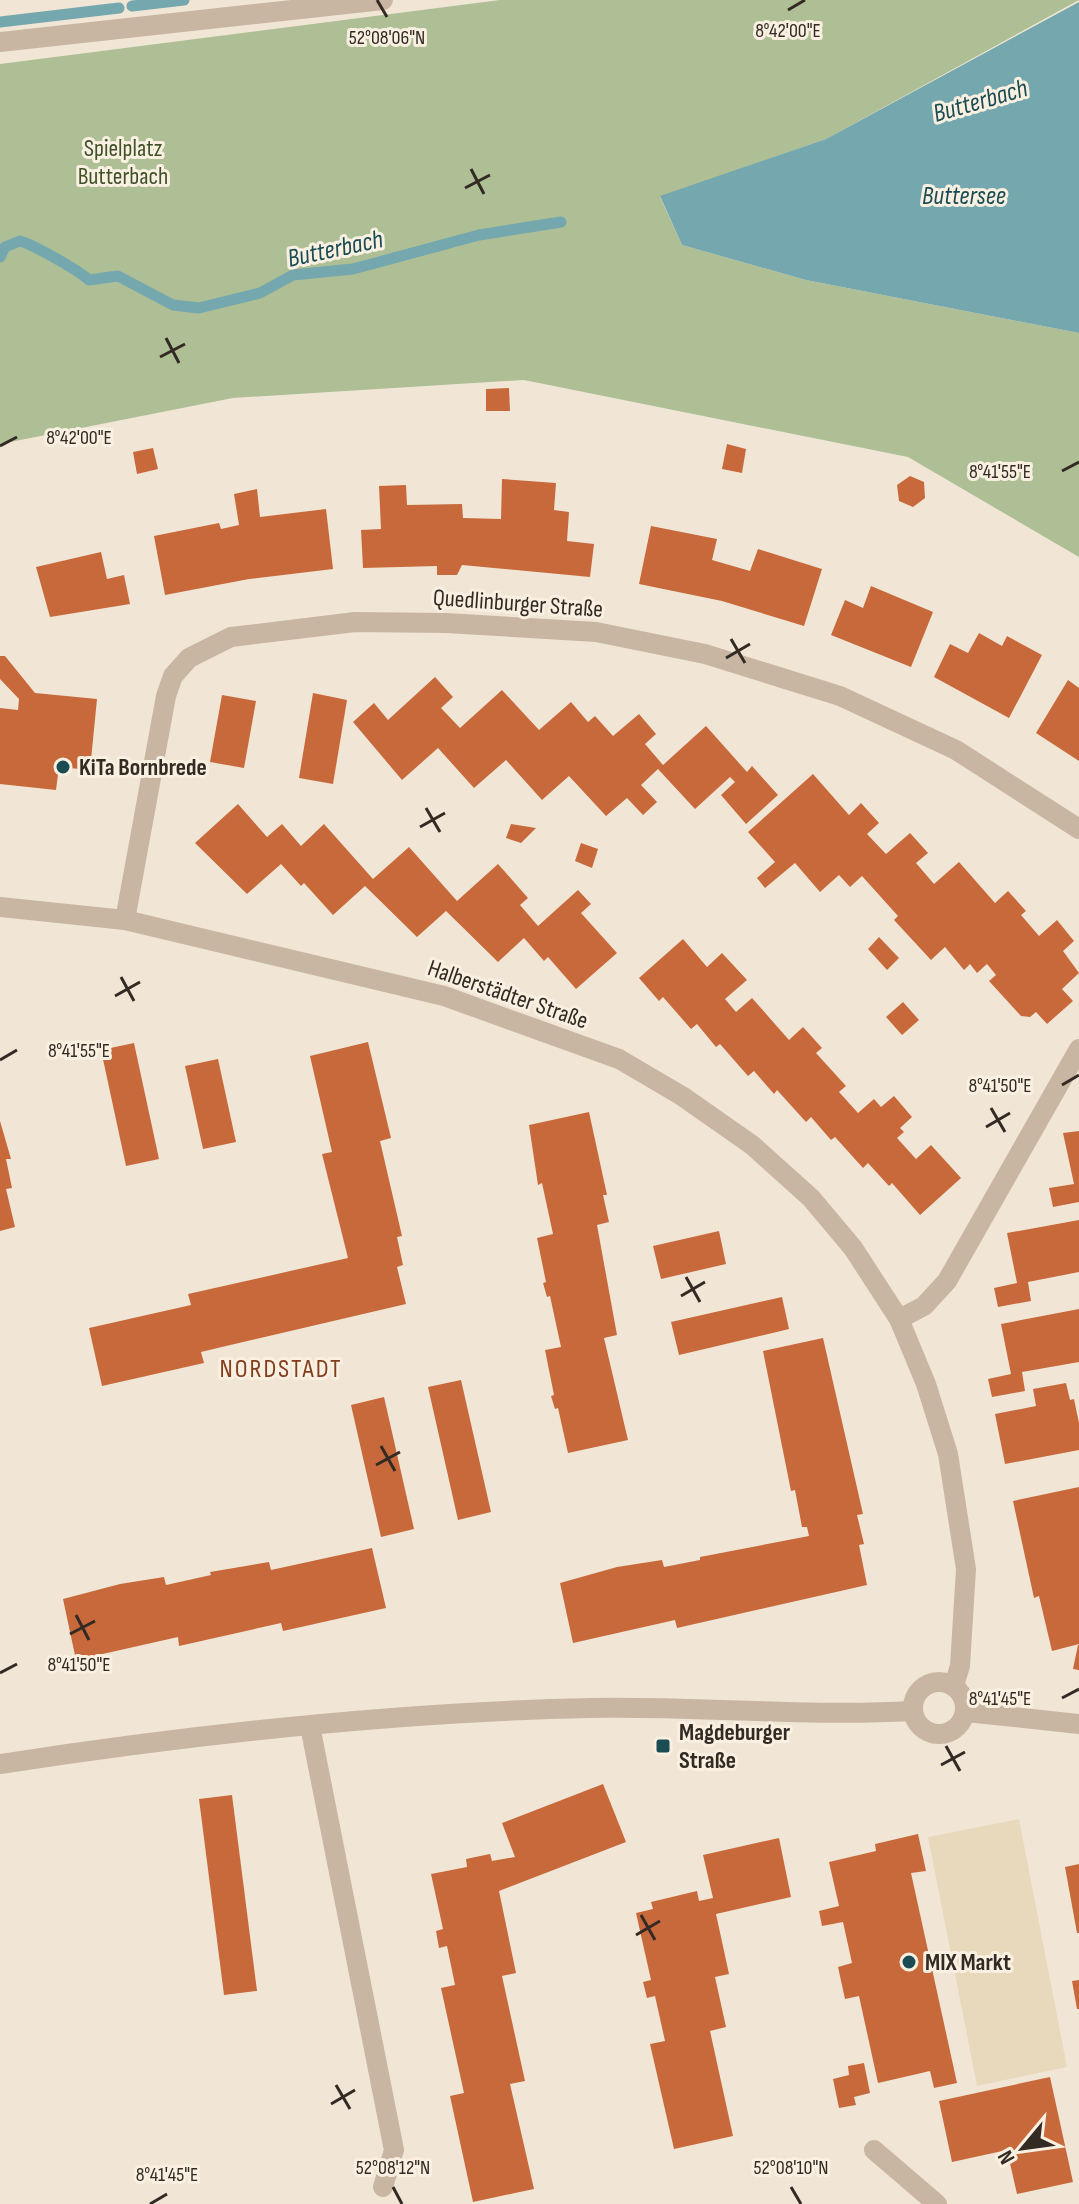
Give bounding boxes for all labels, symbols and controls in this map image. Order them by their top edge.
text: 8°42'00"E [755,19,821,43]
text: 52°08'06"N [349,26,425,50]
water label: Butterbach [930,73,1031,130]
park label: Spielplatz Butterbach [78,134,168,191]
water label: Buttersee [922,181,1006,212]
water label: Butterbach [285,224,386,275]
text: 8°42'00"E [46,426,112,450]
text: 8°41'55"E [969,460,1031,484]
street label: Quedlinburger Straße [432,583,604,624]
place label: KiTa Bornbrede [79,753,207,782]
marker: KiTa Bornbrede [54,758,72,776]
street label: Halberstädter Straße [424,953,592,1035]
text: 8°41'55"E [48,1039,110,1063]
text: 8°41'50"E [968,1074,1032,1098]
district label: NORDSTADT [219,1354,343,1385]
text: 8°41'50"E [47,1653,111,1677]
text: 8°41'45"E [969,1687,1031,1711]
place label: Magdeburger Straße [679,1718,791,1775]
marker: Magdeburger Straße [654,1737,672,1755]
place label: MIX Markt [925,1948,1011,1977]
marker: MIX Markt [900,1953,918,1971]
north arrow [983,2108,1063,2188]
text: N [992,2145,1021,2169]
text: 52°08'12"N [356,2156,430,2180]
text: 52°08'10"N [754,2156,828,2180]
text: 8°41'45"E [136,2163,198,2187]

